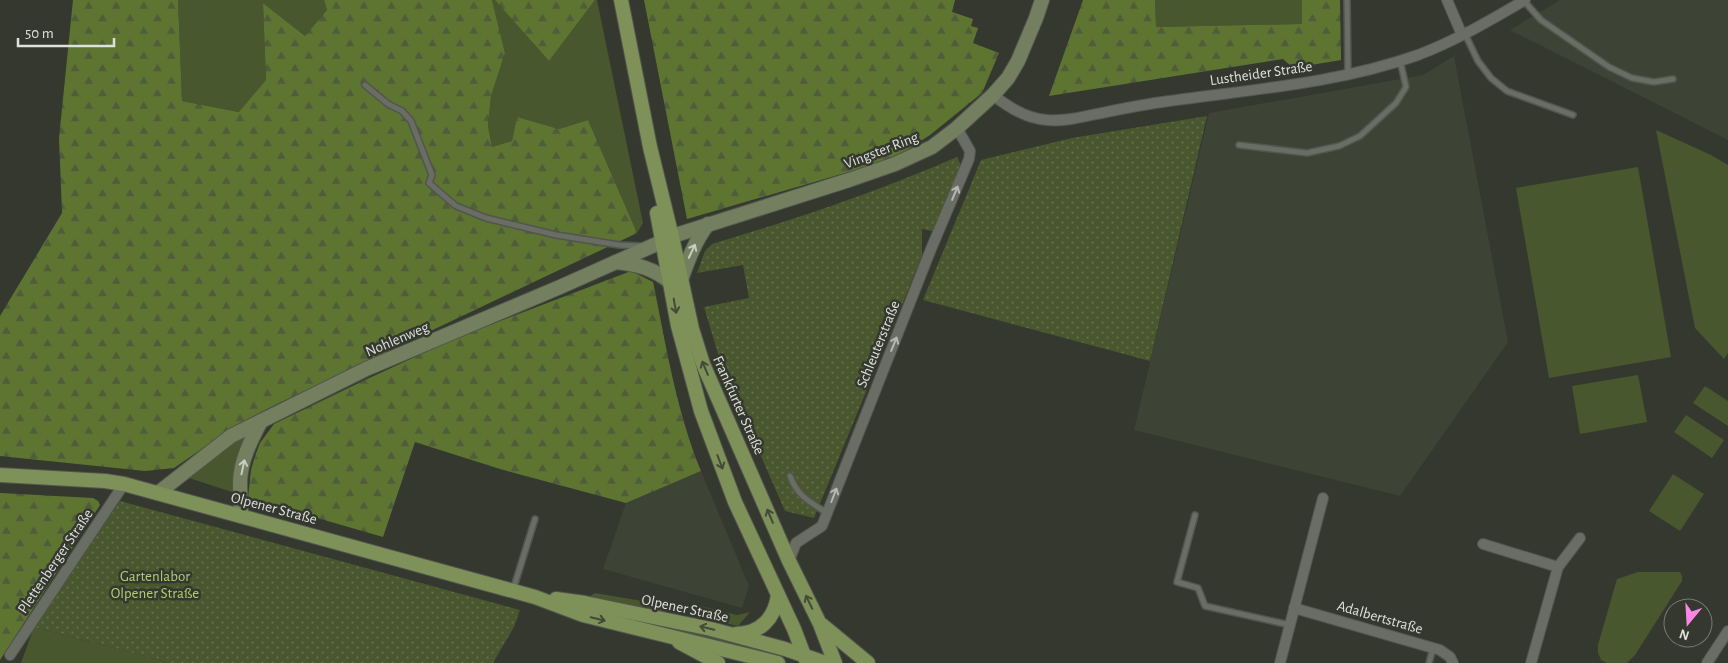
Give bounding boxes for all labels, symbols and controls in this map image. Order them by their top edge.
scale bar [18,15,114,47]
text: 50 m [25,26,54,41]
street label: Lustheider Straße [1209,59,1313,88]
street label: Vingster Ring [842,129,921,172]
one-way arrow [951,186,960,201]
one-way arrow [688,244,697,259]
one-way arrow [670,297,680,313]
street label: Schleuterstraße [854,299,903,390]
street label: Nohlenweg [363,319,432,359]
one-way arrow [890,337,899,352]
street label: Frankfurter Straße [710,354,767,457]
one-way arrow [700,361,709,376]
one-way arrow [716,454,725,469]
one-way arrow [239,460,248,476]
one-way arrow [830,488,840,503]
street label: Olpener Straße [229,490,319,527]
street label: Plettenberger Straße [15,506,96,616]
one-way arrow [765,509,774,524]
park label: Gartenlabor Olpener Straße [111,569,199,601]
street label: Olpener Straße [640,592,730,625]
one-way arrow [804,595,813,610]
street label: Adalbertstraße [1335,598,1424,637]
north arrow [1663,598,1713,648]
one-way arrow [589,615,605,624]
one-way arrow [700,623,716,632]
text: N [1677,626,1691,643]

